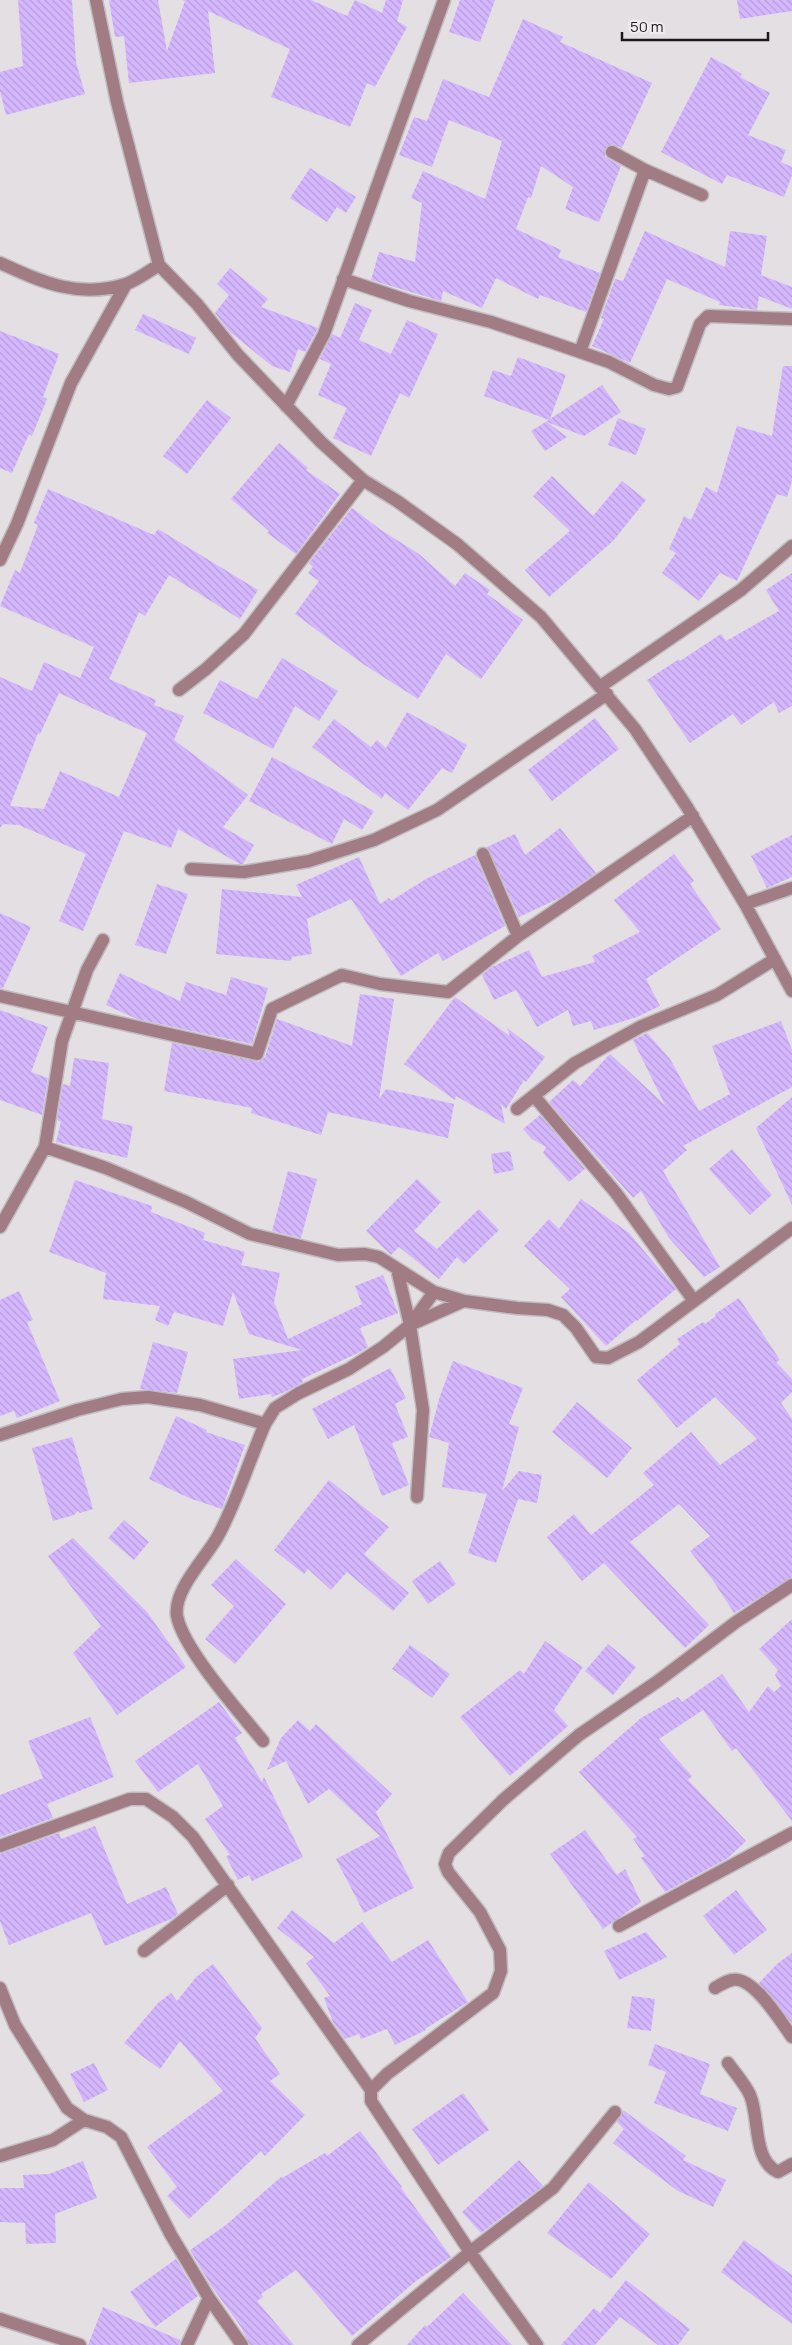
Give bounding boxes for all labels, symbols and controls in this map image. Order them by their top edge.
scale bar [622,10,768,42]
text: 50 m [630,16,664,37]

